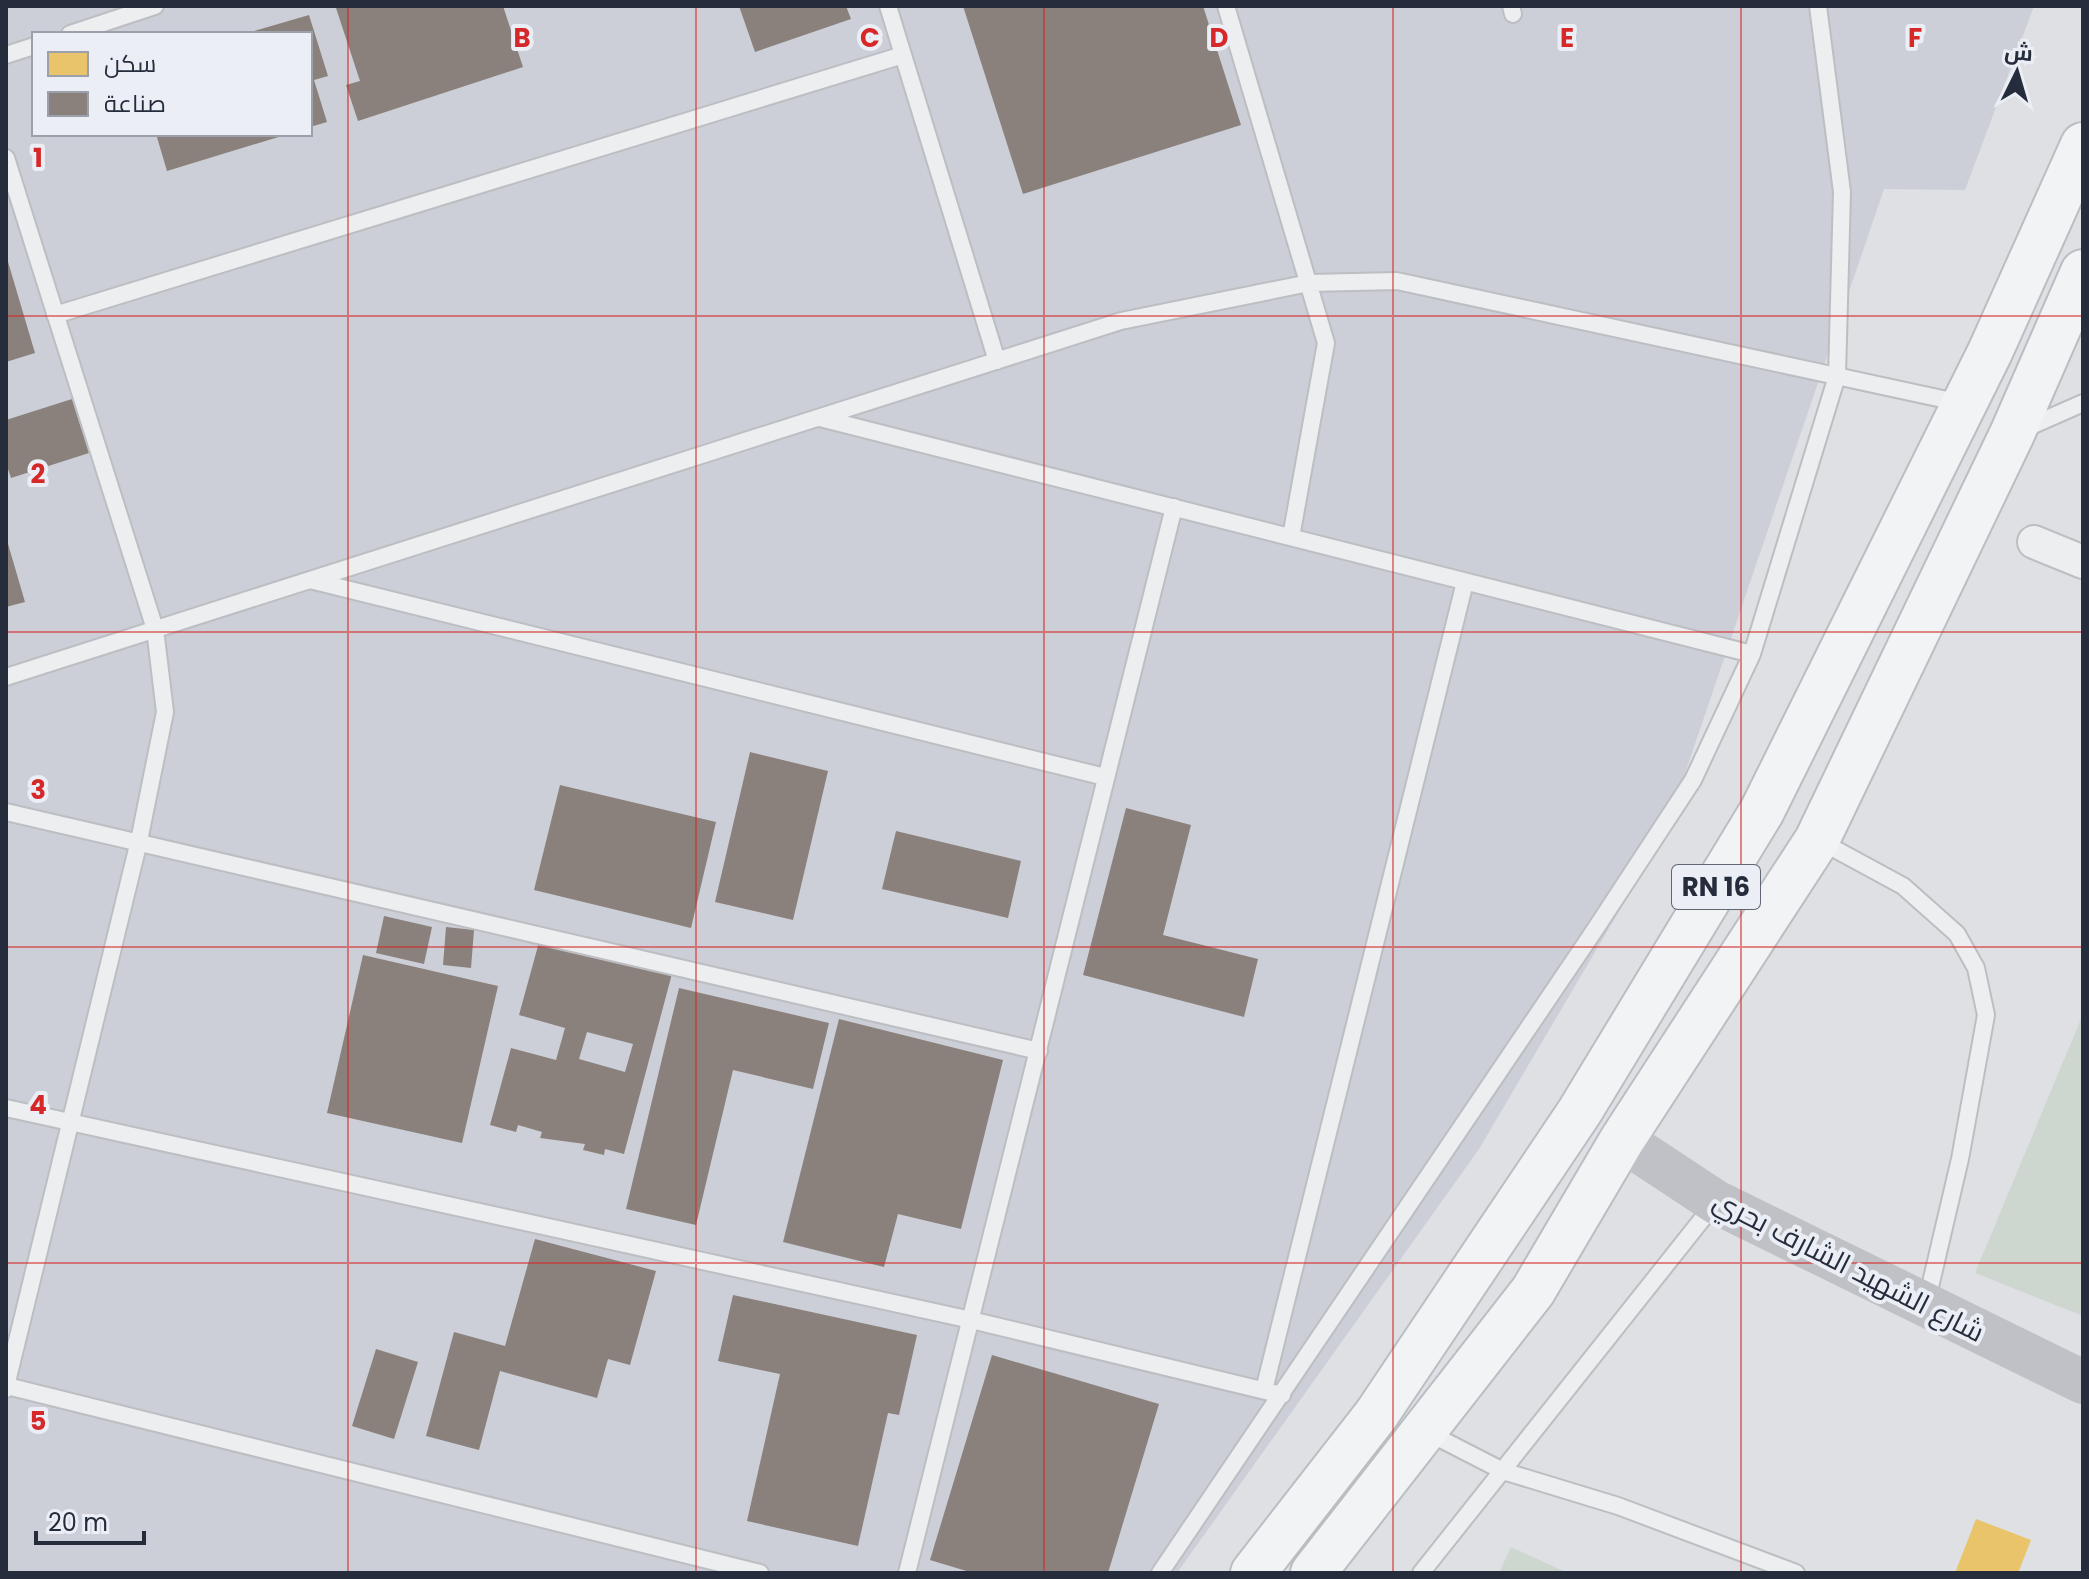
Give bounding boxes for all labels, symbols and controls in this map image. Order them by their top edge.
text: B [513,20,531,56]
text: C [860,20,880,56]
text: D [1210,20,1229,56]
text: E [1560,20,1574,56]
text: F [1908,20,1922,56]
legend [32,32,312,136]
north arrow [1977,32,2057,112]
text: ش [2003,36,2034,69]
text: سكن [104,47,156,80]
text: صناعة [104,87,166,120]
text: 1 [33,140,43,176]
text: 2 [31,456,46,492]
text: 3 [30,772,46,808]
road number: RN 16 [1672,865,1760,909]
text: 4 [29,1087,47,1123]
street label: شارع الشهيد الشارف بحري [1706,1181,1991,1354]
text: 5 [30,1403,46,1439]
scale bar [36,1495,144,1545]
text: 20 m [48,1506,108,1539]

